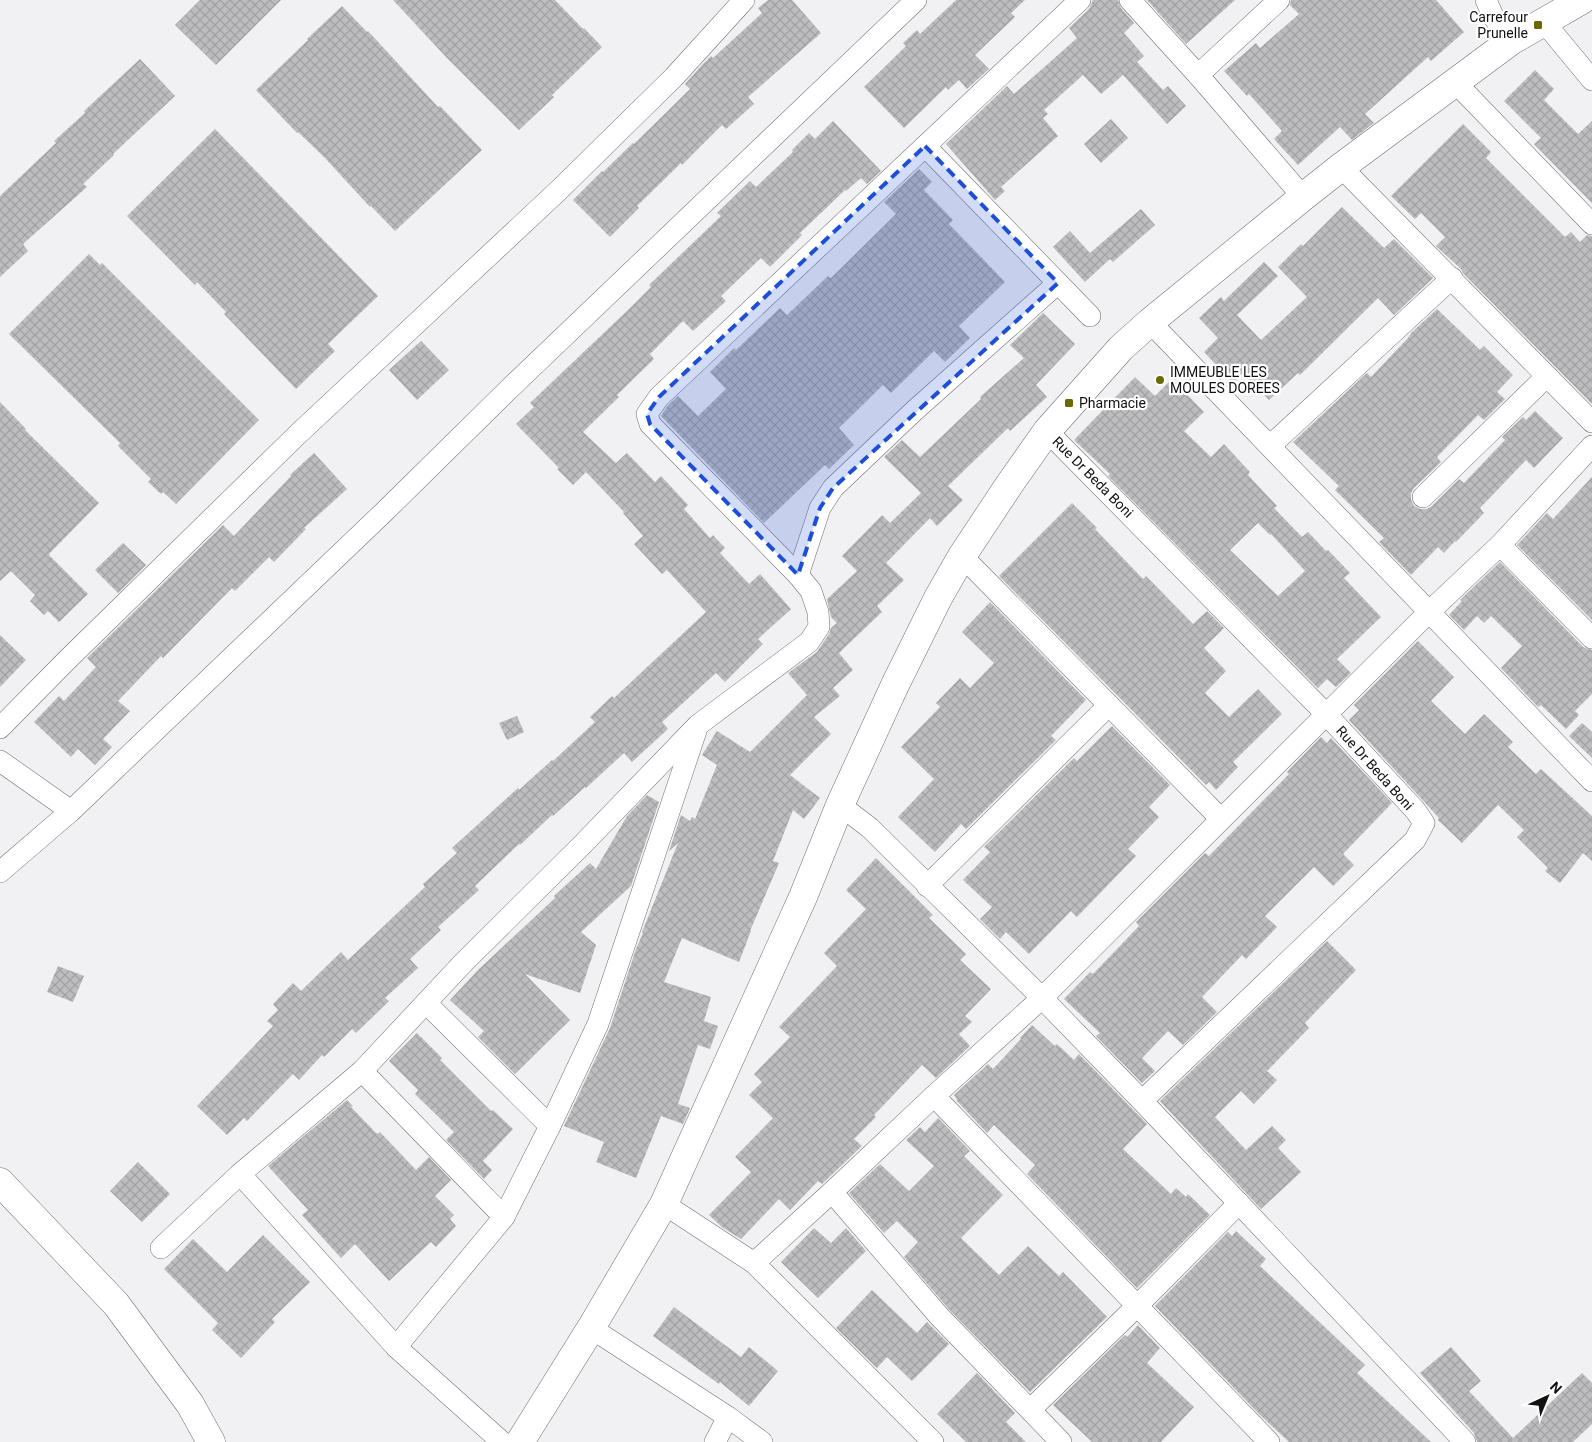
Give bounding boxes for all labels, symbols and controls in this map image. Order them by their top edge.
place label: Carrefour Prunelle [1469,9,1528,41]
marker: Carrefour Prunelle [1532,19,1544,31]
place label: IMMEUBLE LES MOULES DOREES [1170,364,1280,396]
marker: IMMEUBLE LES MOULES DOREES [1154,374,1166,386]
place label: Pharmacie [1079,395,1146,411]
marker: Pharmacie [1063,397,1075,409]
street label: Rue Dr Beda Boni [1049,433,1137,521]
street label: Rue Dr Beda Boni [1333,723,1417,813]
north arrow [1522,1372,1572,1422]
text: N [1547,1378,1565,1397]

